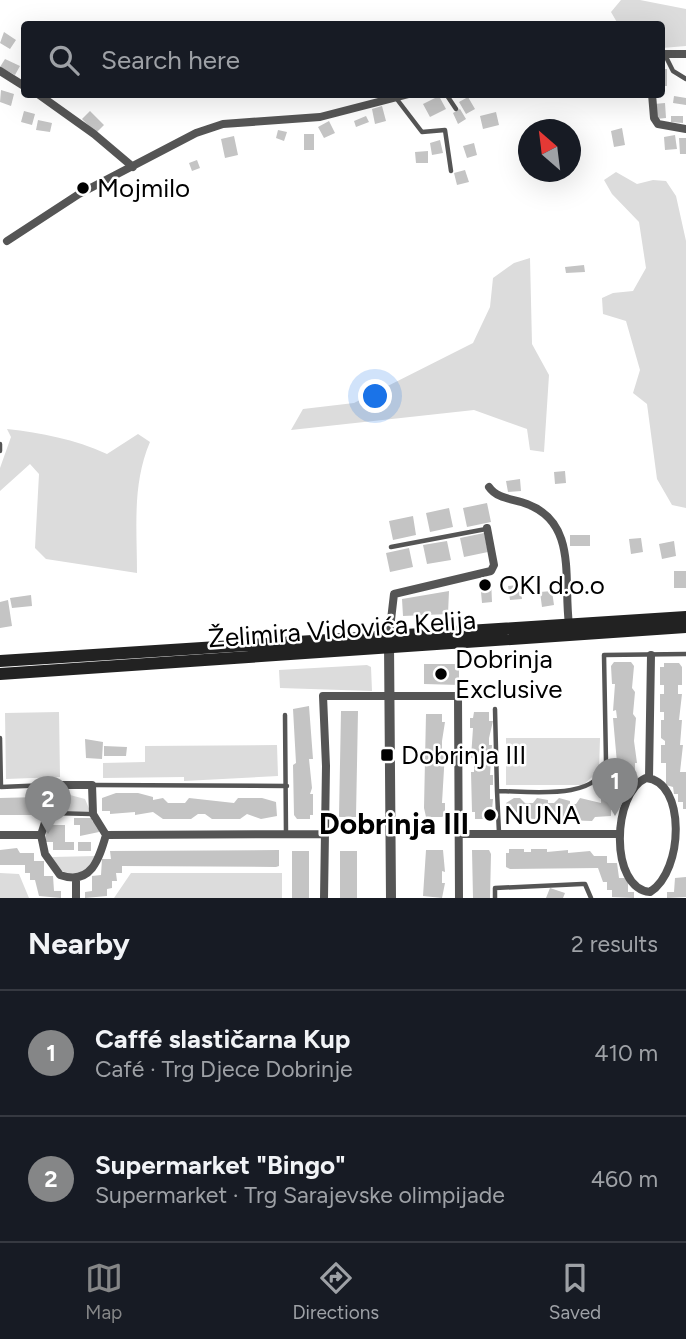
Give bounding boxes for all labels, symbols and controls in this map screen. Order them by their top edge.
search box [21,21,665,98]
icon: search [45,41,83,79]
text: Search here [101,44,240,76]
north arrow [518,119,581,182]
place label: Mojmilo [97,172,190,204]
marker: Mojmilo [75,180,91,196]
your location [358,379,392,413]
place label: OKI d.o.o [499,569,605,601]
marker: OKI d.o.o [477,577,493,593]
street label: Želimira Vidovića Kelija [207,604,477,654]
place label: Dobrinja Exclusive [455,643,562,705]
marker: Dobrinja Exclusive [433,666,449,682]
place label: Dobrinja III [401,739,526,771]
marker: Dobrinja III [379,747,395,763]
pin: 1 [592,758,638,816]
pin: 2 [25,776,71,834]
place label: NUNA [504,799,581,831]
district label: Dobrinja III [319,805,469,842]
marker: NUNA [482,807,498,823]
text: Nearby [28,925,130,962]
text: 2 results [571,930,658,958]
text: Caffé slastičarna Kup [95,1023,351,1055]
text: 1 [46,1039,56,1067]
text: 410 m [594,1039,658,1067]
text: Café · Trg Djece Dobrinje [95,1055,353,1083]
text: Supermarket "Bingo" [95,1149,346,1181]
text: 2 [44,1165,58,1193]
text: 460 m [591,1165,658,1193]
text: Supermarket · Trg Sarajevske olimpijade [95,1181,505,1209]
tab: Map [85,1259,123,1324]
tab: Directions [292,1259,379,1324]
tab: Saved [549,1259,601,1324]

